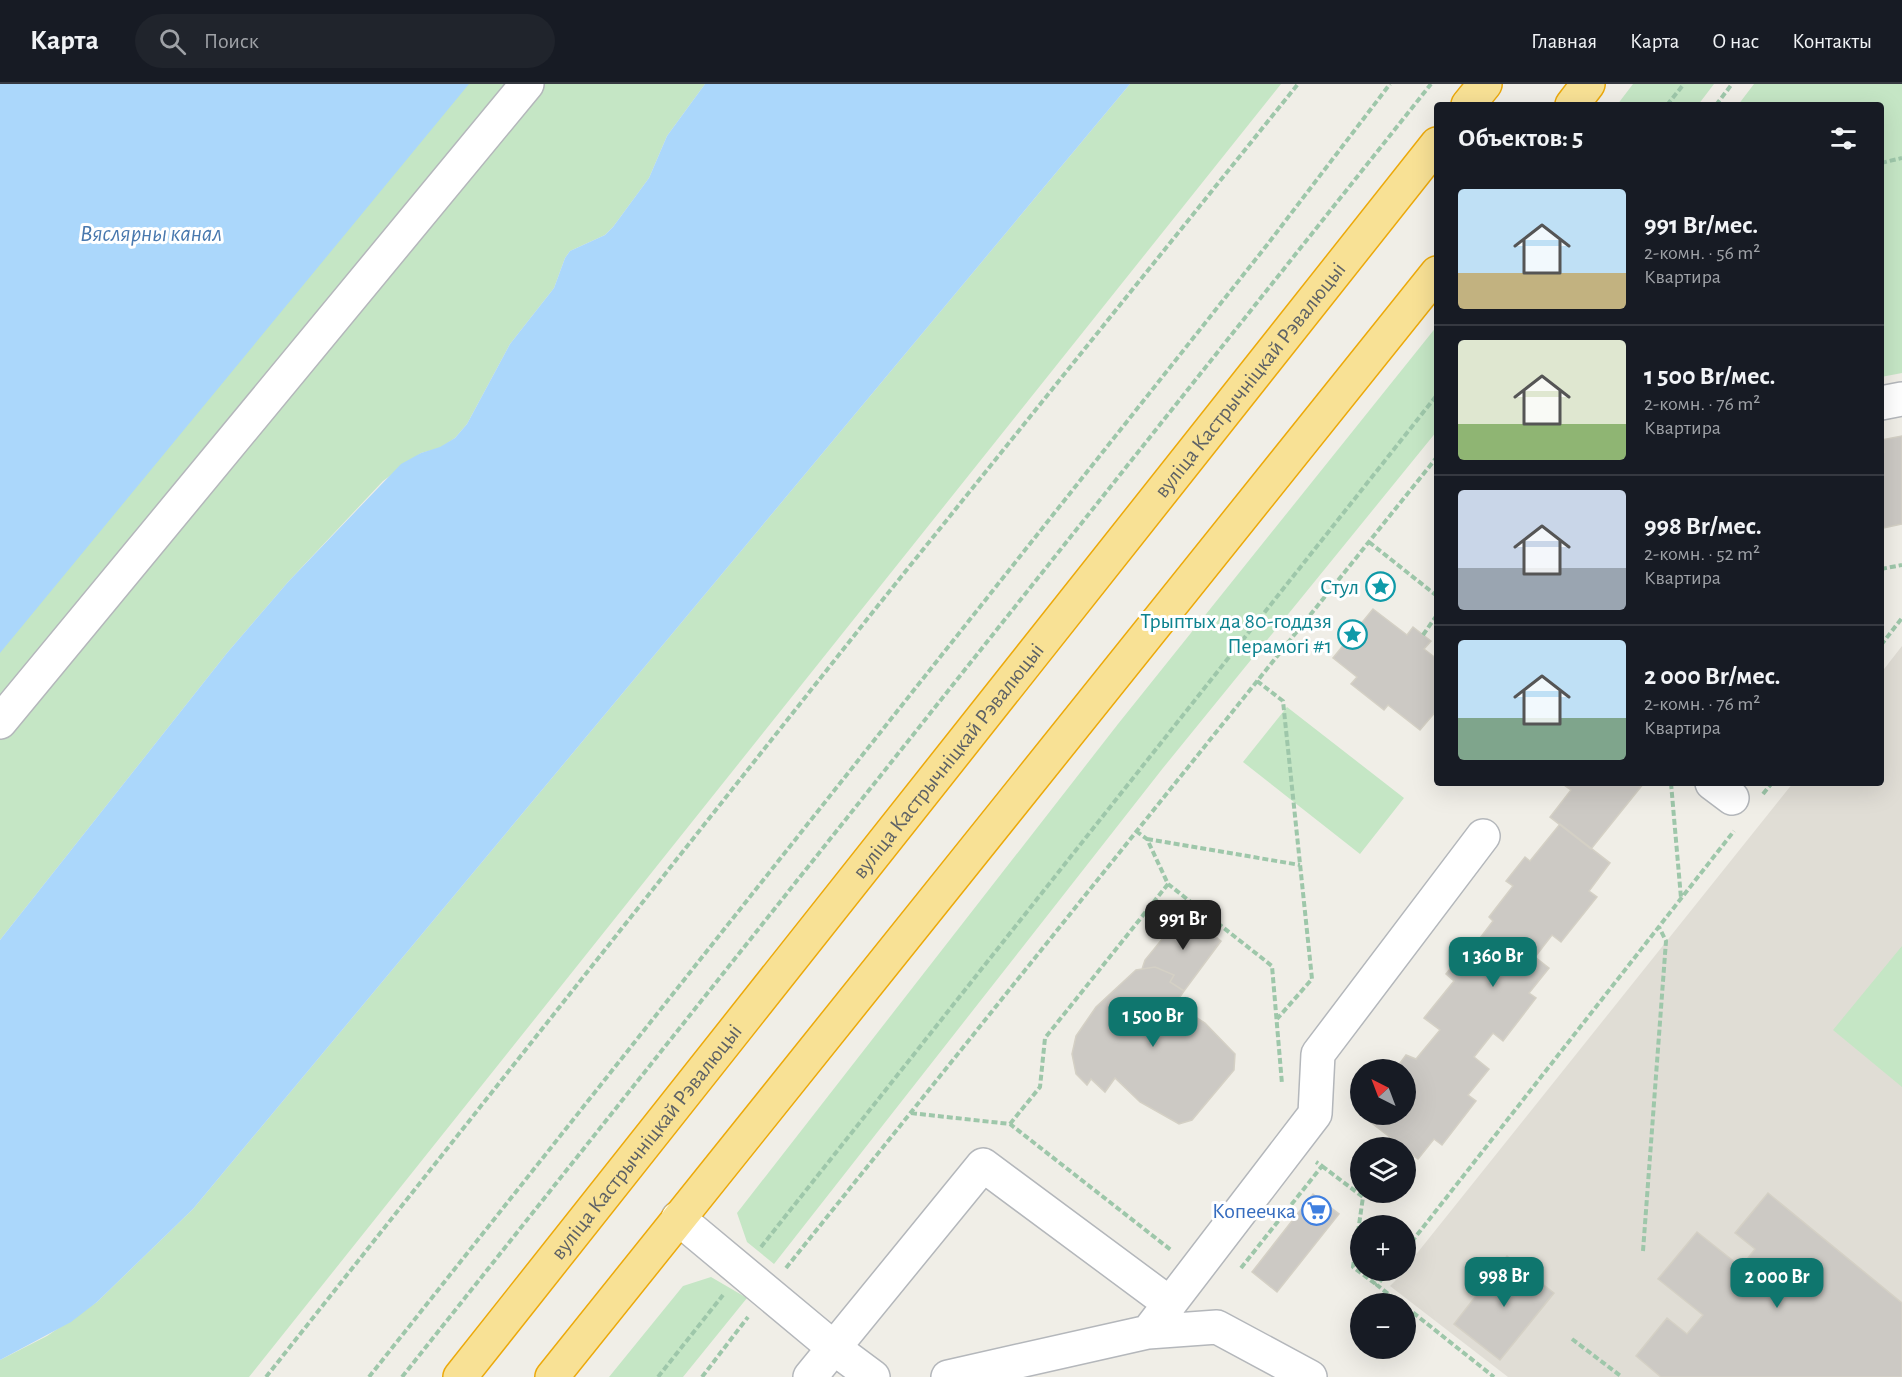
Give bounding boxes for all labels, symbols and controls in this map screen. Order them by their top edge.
search box [135,14,555,68]
icon: search [156,25,189,58]
text: Карта [30,27,99,55]
text: Поиск [204,30,259,52]
text: Главная [1531,31,1597,52]
text: Карта [1630,31,1679,52]
text: О нас [1712,31,1759,52]
text: Контакты [1792,31,1872,52]
icon: filters [1827,122,1860,155]
text: Объектов: 5 [1458,125,1583,151]
text: 991 Br/мес. [1644,212,1758,238]
icon: home [1506,213,1578,285]
water label: Вяслярны канал [80,222,222,246]
text: 2-комн. · 56 m² [1644,243,1760,263]
street label: вуліца Кастрычніцкай Рэвалюцыі [1150,258,1350,502]
text: Квартира [1644,267,1721,287]
text: 1 500 Br/мес. [1644,363,1775,389]
icon: home [1506,364,1578,436]
text: 2-комн. · 76 m² [1644,394,1760,414]
text: Квартира [1644,418,1721,438]
text: 998 Br/мес. [1644,513,1762,539]
icon: home [1506,514,1578,586]
text: 2-комн. · 52 m² [1644,544,1760,564]
text: Квартира [1644,568,1721,588]
place icon: Стул [1364,571,1396,603]
place label: Стул [1320,576,1359,598]
place label: Трыптых да 80-годдзя Перамогі #1 [1141,610,1332,657]
place icon: Трыптых да 80-годдзя Перамогі #1 [1337,618,1369,650]
street label: вуліца Кастрычніцкай Рэвалюцыі [848,639,1048,883]
text: 2 000 Br/мес. [1644,663,1781,689]
icon: home [1506,664,1578,736]
text: 2-комн. · 76 m² [1644,694,1760,714]
text: Квартира [1644,718,1721,738]
pin: 991 Br [1134,900,1232,951]
text: 991 Br [1159,909,1207,929]
pin: 1 360 Br [1431,937,1555,988]
text: 1 360 Br [1463,946,1523,966]
pin: 1 500 Br [1091,997,1215,1048]
text: 1 500 Br [1122,1006,1184,1026]
street label: вуліца Кастрычніцкай Рэвалюцыі [547,1020,746,1264]
north arrow [1350,1059,1416,1125]
map controls [1350,1059,1416,1359]
button: layers [1350,1137,1416,1203]
supermarket icon: Копеечка [1301,1195,1333,1227]
place label: Копеечка [1212,1200,1296,1222]
button: + [1350,1215,1416,1281]
pin: 998 Br [1455,1257,1553,1308]
pin: 2 000 Br [1715,1258,1839,1309]
text: 998 Br [1479,1266,1529,1286]
text: 2 000 Br [1744,1267,1810,1287]
button: − [1350,1293,1416,1359]

